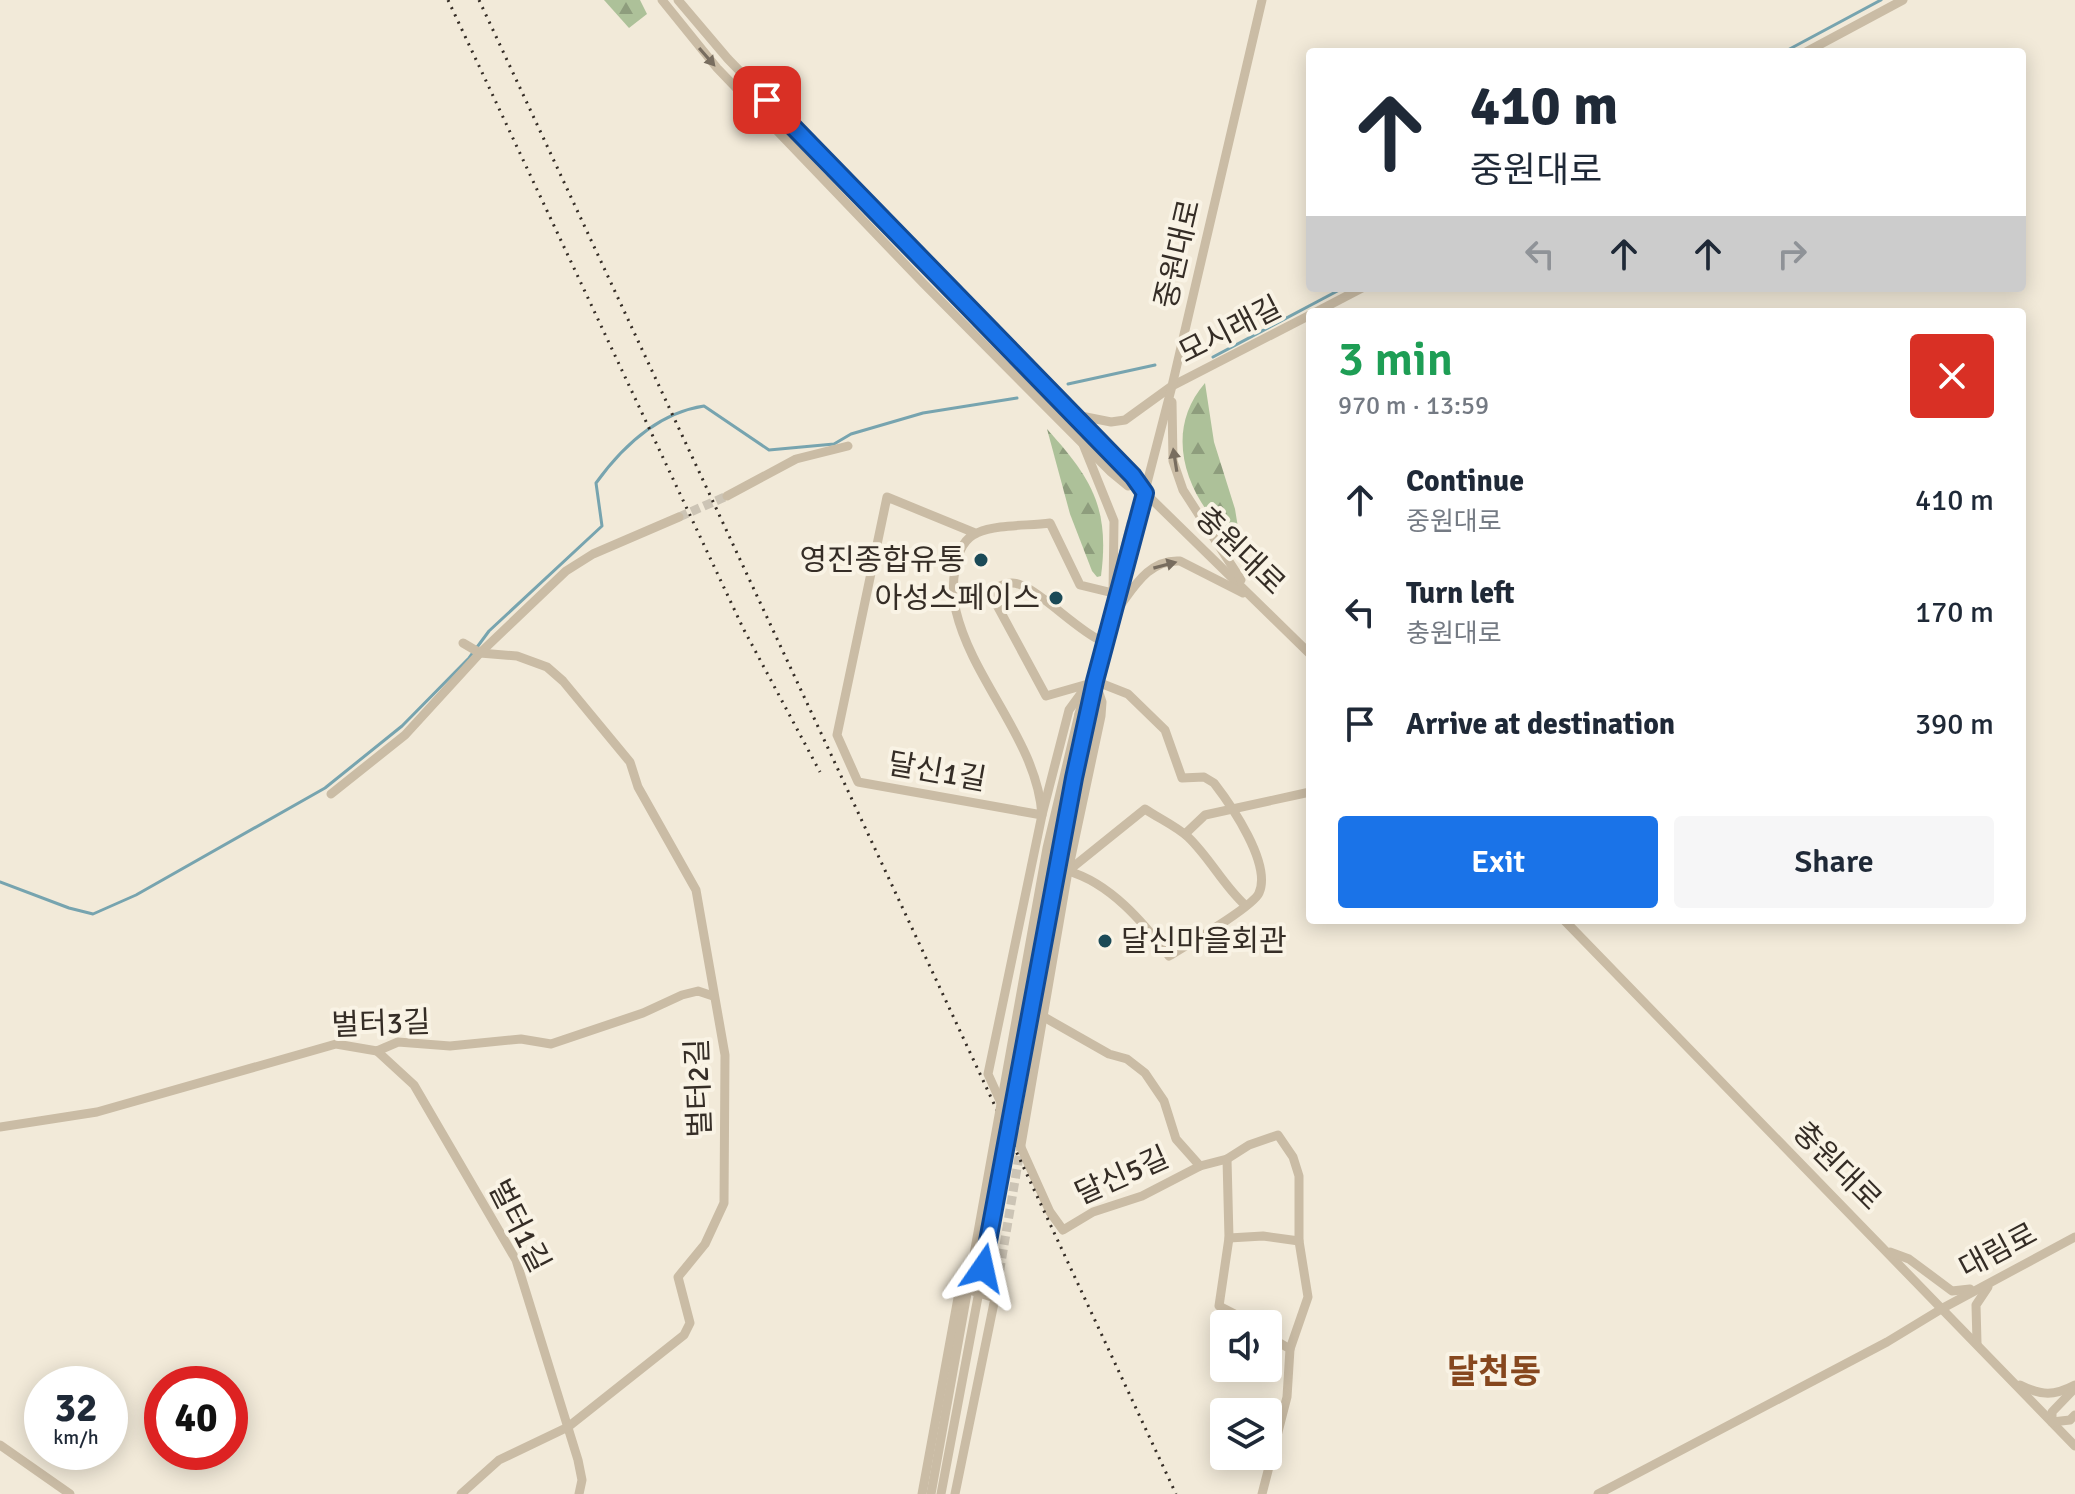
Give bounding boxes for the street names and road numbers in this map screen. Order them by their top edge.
street label: 중원대로 [1148,196,1208,312]
street label: 모시래길 [1172,288,1288,372]
street label: 충원대로 [1187,499,1293,603]
street label: 달신1길 [885,745,989,799]
street label: 벌터3길 [331,1004,431,1044]
street label: 벌터2길 [679,1038,719,1138]
street label: 충원대로 [1785,1114,1889,1218]
street label: 달신5길 [1069,1139,1175,1213]
street label: 벌터1길 [480,1173,558,1279]
street label: 대림로 [1953,1215,2043,1287]

